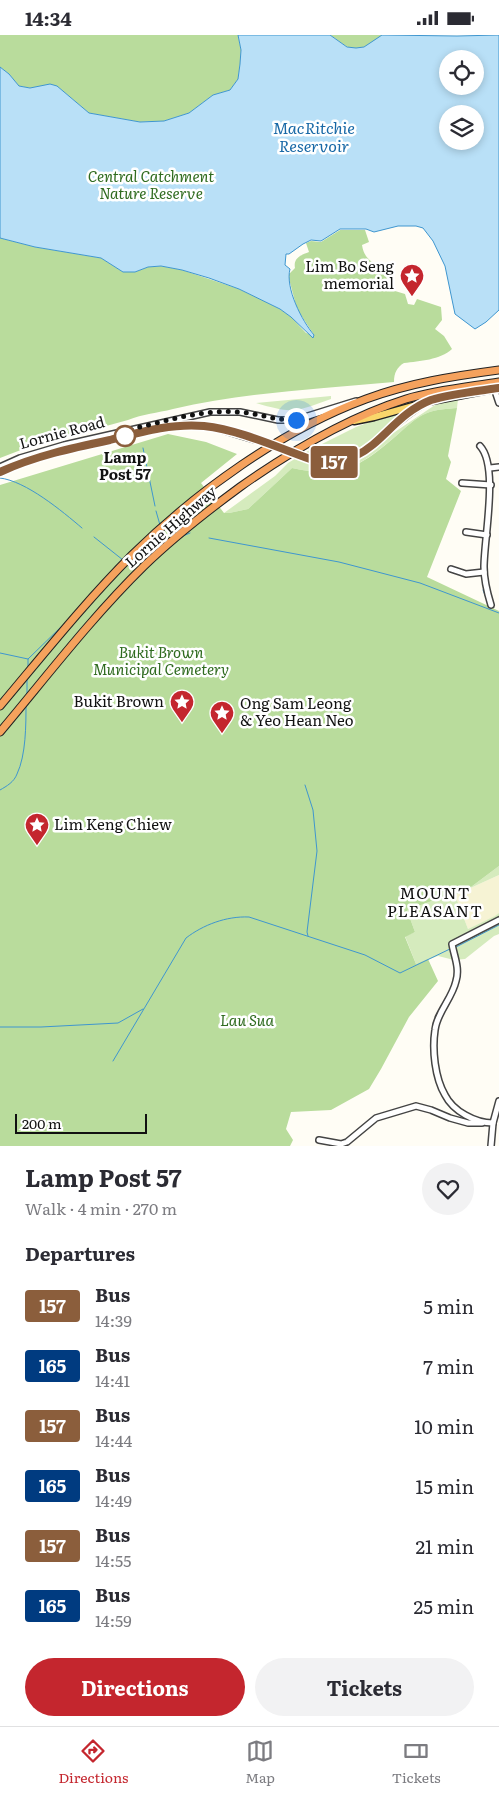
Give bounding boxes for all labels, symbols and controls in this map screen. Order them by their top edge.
text: 14:34 [25,4,72,32]
map controls [439,50,484,150]
button: locate [439,50,484,95]
button: layers [439,105,484,150]
water label: MacRitchie Reservoir [273,115,355,157]
park label: Central Catchment Nature Reserve [88,164,214,204]
place label: Lim Bo Seng memorial [305,254,395,294]
place icon: Lim Bo Seng memorial [399,263,425,297]
your location [284,408,309,433]
street label: Lornie Road [16,409,107,454]
marker: Lamp Post 57 [114,425,136,447]
place label: Lamp Post 57 [99,445,152,485]
line badge: 157 [305,446,363,478]
text: 157 [321,448,347,475]
street label: Lornie Highway [119,479,221,572]
park label: Bukit Brown Municipal Cemetery [93,640,229,680]
place label: Bukit Brown [74,689,164,712]
place icon: Bukit Brown [169,689,195,723]
place label: Ong Sam Leong & Yeo Hean Neo [240,691,354,731]
place icon: Ong Sam Leong & Yeo Hean Neo [209,700,235,734]
place icon: Lim Keng Chiew [24,812,50,846]
place label: Lim Keng Chiew [54,812,172,835]
district label: MOUNT PLEASANT [387,880,483,922]
park label: Lau Sua [220,1008,274,1031]
scale bar [15,1111,148,1134]
text: 200 m [22,1113,62,1133]
text: Lamp Post 57 [25,1159,182,1194]
button: heart [422,1163,474,1215]
text: Walk · 4 min · 270 m [25,1196,177,1220]
text: Departures [25,1239,135,1267]
text: Bus [95,1280,130,1308]
text: 157 [39,1292,66,1319]
text: 5 min [423,1292,474,1320]
text: 14:39 [95,1308,132,1332]
text: Bus [95,1340,130,1368]
text: 165 [39,1352,66,1379]
text: 7 min [423,1352,474,1380]
text: 14:41 [95,1368,130,1392]
text: Bus [95,1400,130,1428]
text: 157 [39,1412,66,1439]
text: 10 min [414,1412,474,1440]
text: 14:44 [95,1428,132,1452]
text: Bus [95,1460,130,1488]
text: 165 [39,1472,66,1499]
text: 15 min [415,1472,474,1500]
text: 14:49 [95,1488,132,1512]
text: Bus [95,1520,130,1548]
text: 157 [39,1532,66,1559]
text: 21 min [415,1532,474,1560]
text: 14:55 [95,1548,131,1572]
text: Bus [95,1580,130,1608]
text: 165 [39,1592,66,1619]
text: 25 min [414,1592,474,1620]
text: 14:59 [95,1608,132,1632]
button: Directions [25,1658,245,1716]
button: Tickets [255,1658,474,1716]
tab: Directions [58,1737,128,1787]
tab: Map [245,1737,275,1787]
tab: Tickets [392,1737,441,1787]

